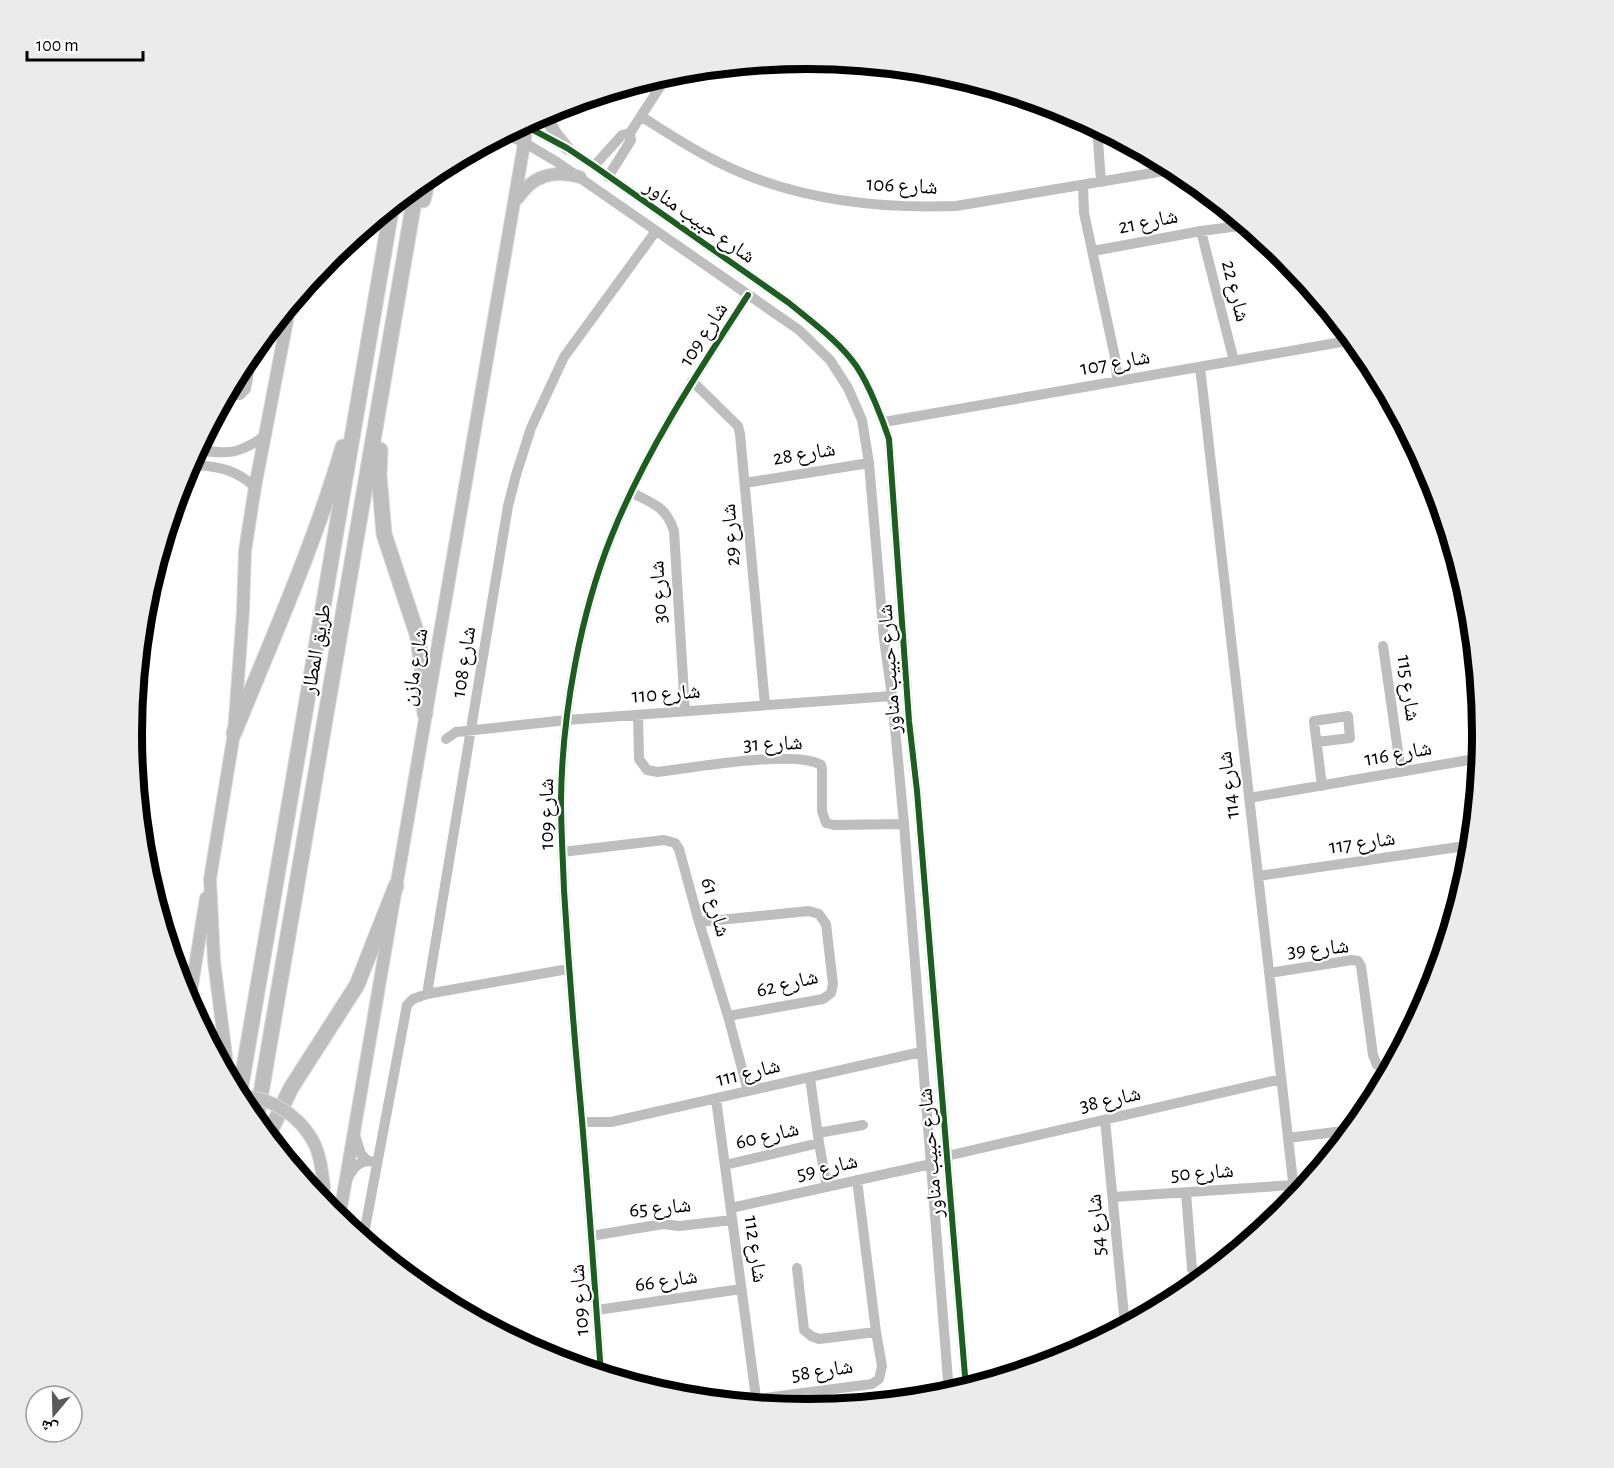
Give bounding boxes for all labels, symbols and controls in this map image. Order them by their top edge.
scale bar [27,24,142,62]
text: 100 m [36,37,79,55]
street label: شارع 106 [866,173,938,200]
street label: شارع حبيب مناور [638,175,759,269]
street label: شارع 21 [1117,205,1180,240]
street label: شارع 22 [1216,258,1253,324]
street label: شارع 109 [675,299,733,371]
street label: شارع 107 [1079,346,1152,381]
street label: شارع 28 [771,438,837,471]
street label: شارع 29 [718,503,745,567]
street label: شارع 30 [646,560,673,624]
street label: طريق المطار [298,602,337,697]
street label: شارع حبيب مناور [874,603,907,736]
street label: شارع 108 [448,625,481,699]
street label: شارع مازن [397,627,434,708]
street label: شارع 115 [1391,654,1424,723]
street label: شارع 110 [631,681,701,708]
street label: شارع 31 [743,732,803,757]
street label: شارع 116 [1363,737,1434,772]
street label: شارع 114 [1214,750,1245,820]
street label: شارع 109 [536,778,559,850]
street label: شارع 117 [1328,827,1397,860]
street label: شارع 61 [695,875,734,940]
street label: شارع 39 [1286,935,1350,964]
street label: شارع 62 [754,966,821,1003]
street label: شارع 111 [714,1055,783,1092]
street label: شارع 38 [1078,1083,1143,1118]
street label: شارع حبيب مناور [914,1087,949,1220]
street label: شارع 60 [733,1118,801,1155]
street label: شارع 59 [795,1150,860,1187]
street label: شارع 50 [1170,1160,1234,1187]
street label: شارع 54 [1083,1193,1112,1257]
street label: شارع 65 [628,1194,692,1223]
street label: شارع 112 [738,1214,771,1284]
street label: شارع 109 [567,1263,594,1336]
street label: شارع 66 [633,1266,699,1297]
street label: شارع 58 [790,1356,855,1387]
north arrow [24,1384,84,1444]
text: ش [39,1416,60,1438]

